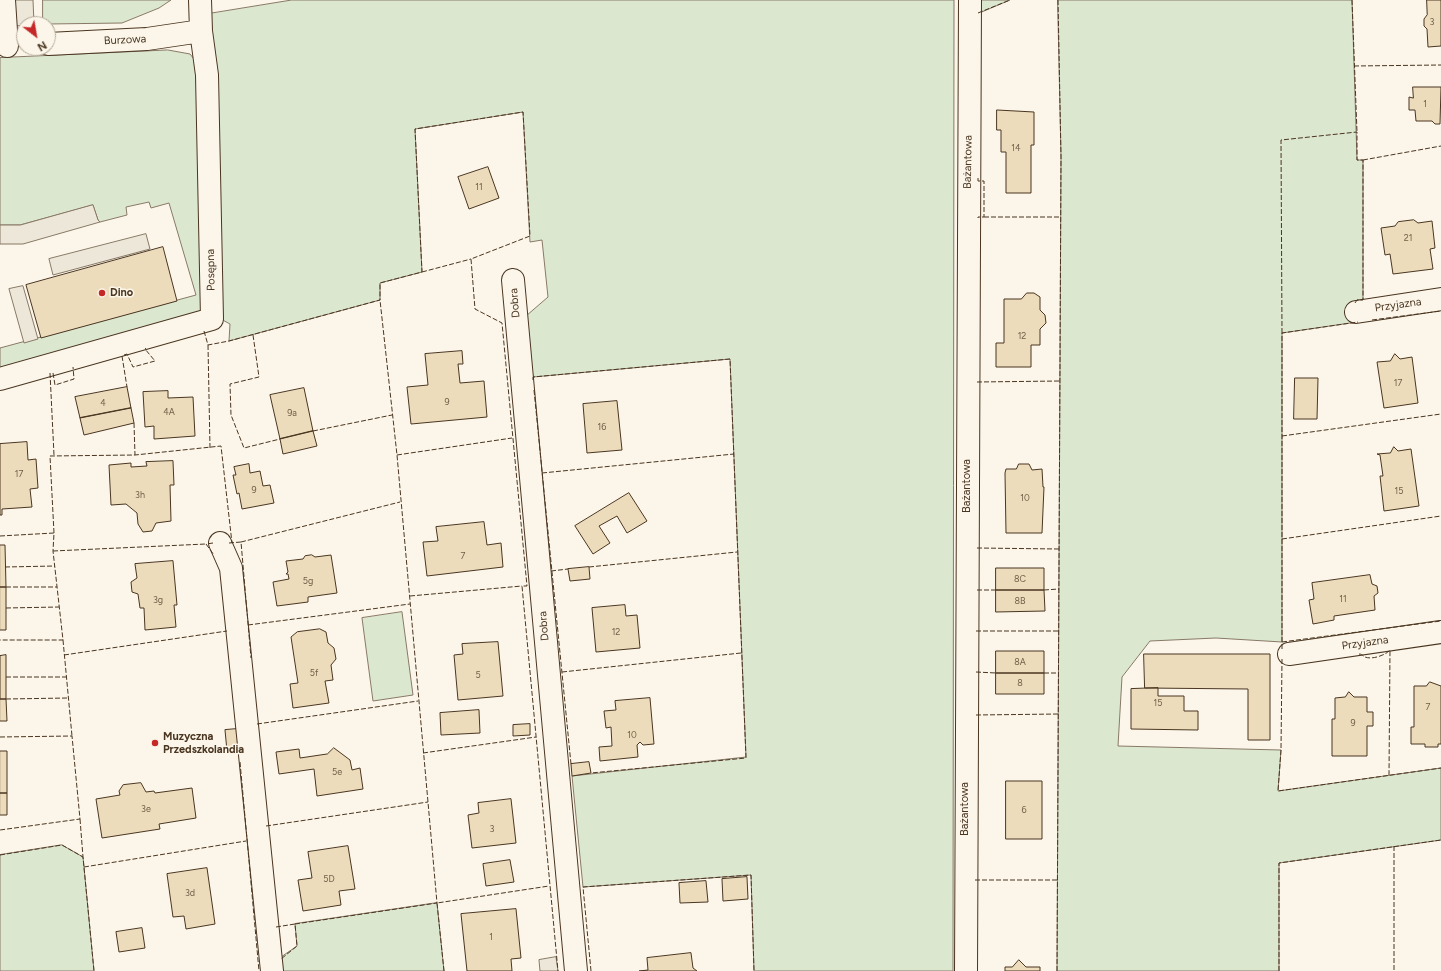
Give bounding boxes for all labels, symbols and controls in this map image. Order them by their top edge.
north arrow [16,16,56,56]
house number: 3 [1430,17,1434,27]
street label: Burzowa [104,32,146,48]
text: N [35,38,49,54]
house number: 1 [1423,99,1427,109]
street label: Bażantowa [961,135,975,189]
house number: 14 [1011,143,1021,153]
house number: 11 [475,182,483,192]
house number: 21 [1404,233,1412,243]
street label: Posępna [204,249,218,291]
place label: Dino [110,286,133,300]
marker: Dino [97,288,107,298]
street label: Dobra [507,288,523,318]
street label: Przyjazna [1374,295,1422,315]
house number: 12 [1018,331,1026,341]
house number: 17 [1394,378,1402,388]
house number: 9 [444,397,450,407]
house number: 4 [100,398,106,408]
house number: 4A [163,407,175,417]
house number: 9a [287,408,297,418]
house number: 16 [598,422,606,432]
street label: Bażantowa [960,459,974,513]
house number: 17 [15,469,23,479]
house number: 9 [251,485,257,495]
house number: 15 [1395,486,1403,496]
house number: 3h [135,490,145,500]
house number: 10 [1020,493,1030,503]
house number: 7 [461,551,465,561]
house number: 8C [1014,574,1026,584]
house number: 5g [303,576,313,586]
house number: 11 [1339,594,1347,604]
house number: 3g [153,595,163,605]
house number: 8B [1014,596,1026,606]
street label: Dobra [536,611,552,641]
house number: 12 [612,627,620,637]
street label: Przyjazna [1341,633,1389,653]
house number: 8A [1014,657,1026,667]
house number: 5f [310,668,318,678]
house number: 5 [475,670,481,680]
house number: 8 [1017,678,1023,688]
house number: 15 [1154,698,1162,708]
house number: 7 [1426,702,1430,712]
house number: 9 [1350,718,1356,728]
place label: Muzyczna Przedszkolandia [163,730,244,756]
house number: 10 [627,730,637,740]
marker: Muzyczna Przedszkolandia [150,738,160,748]
house number: 5e [332,767,342,777]
street label: Bażantowa [958,782,972,836]
house number: 3e [141,804,151,814]
house number: 6 [1021,805,1027,815]
house number: 3 [490,824,494,834]
house number: 5D [323,874,335,884]
house number: 3d [185,888,195,898]
house number: 1 [489,932,493,942]

